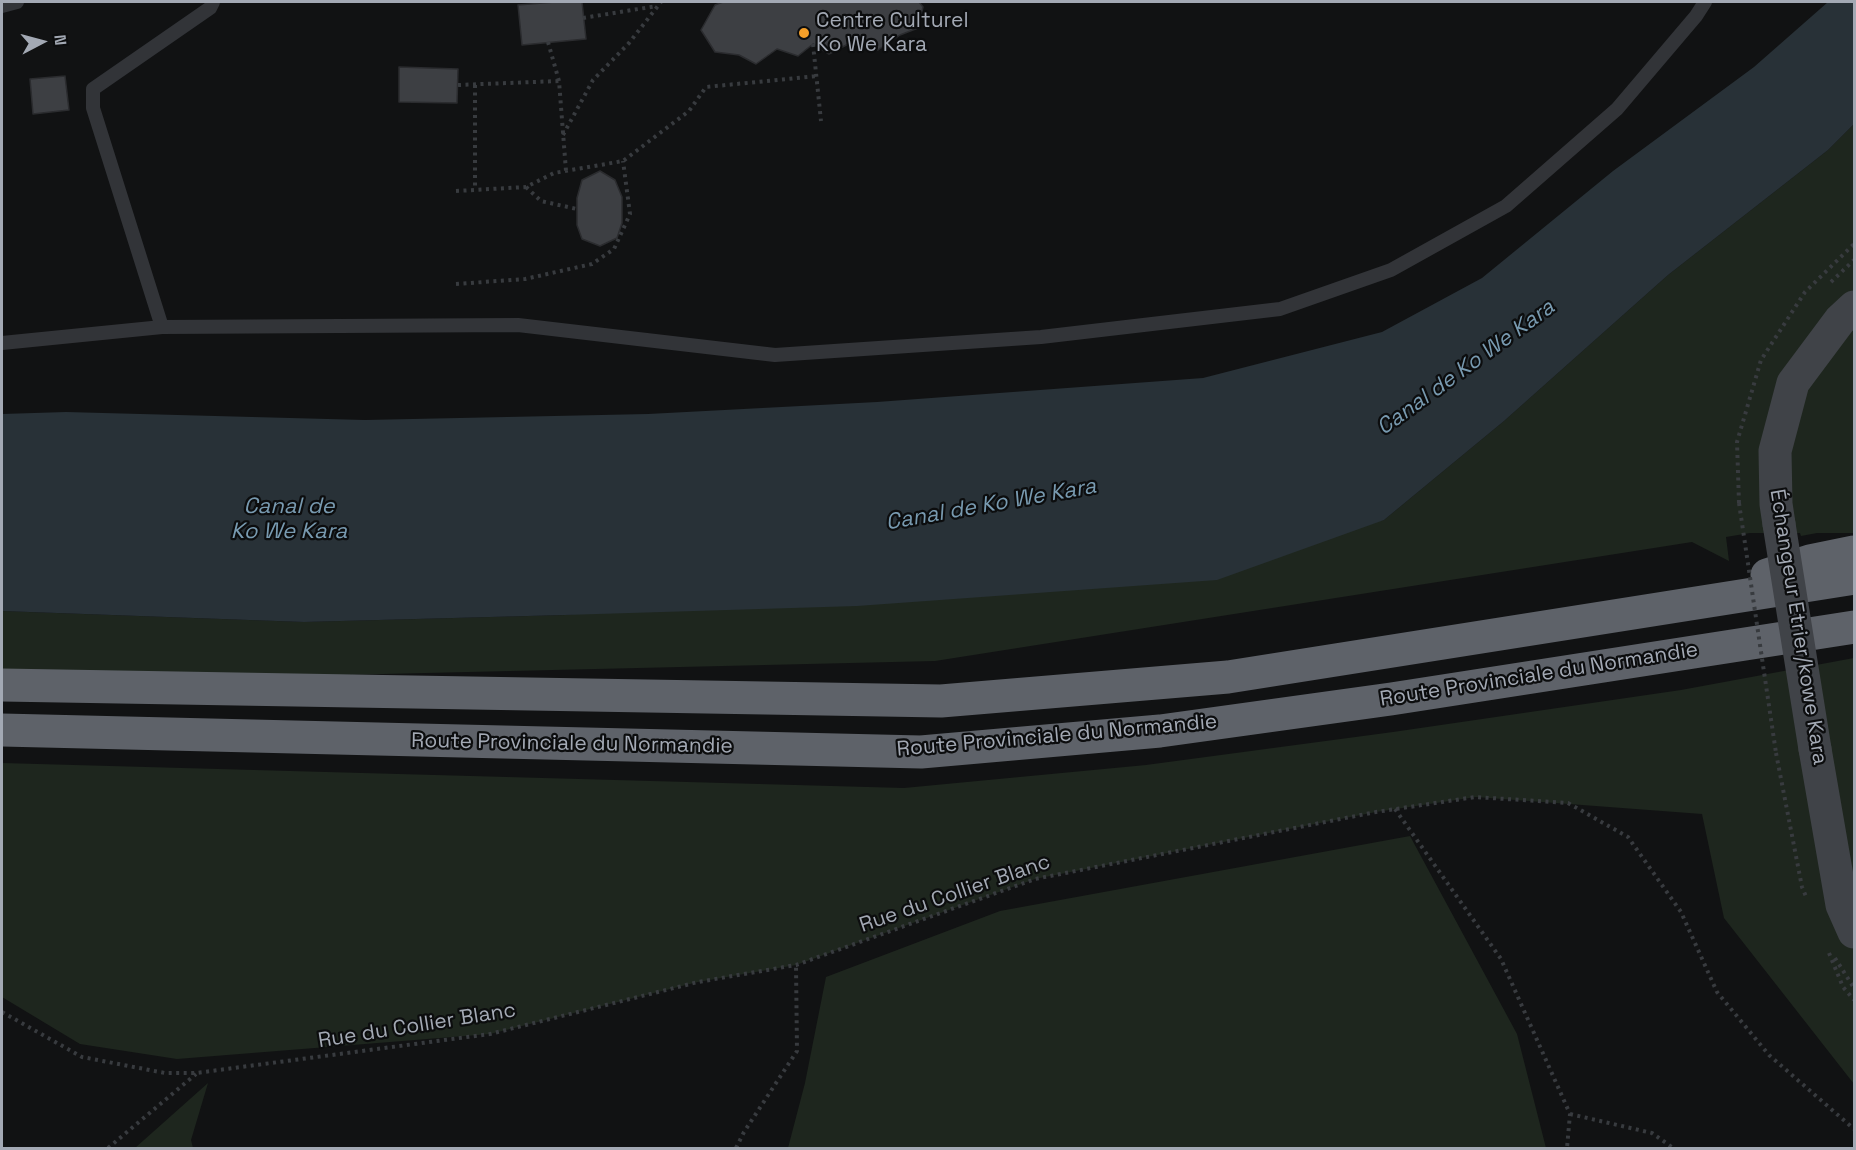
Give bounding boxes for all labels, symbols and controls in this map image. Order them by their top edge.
place label: Centre Culturel Ko We Kara [816,8,969,58]
north arrow [12,12,72,72]
marker: Centre Culturel Ko We Kara [797,26,811,40]
text: N [49,34,71,46]
water label: Canal de Ko We Kara [1372,295,1560,441]
water label: Canal de Ko We Kara [884,473,1098,537]
street label: Échangeur Etrier/kowe Kara [1764,487,1832,767]
water label: Canal de Ko We Kara [231,494,347,546]
street label: Route Provinciale du Normandie [1378,637,1700,713]
street label: Route Provinciale du Normandie [896,709,1218,763]
street label: Route Provinciale du Normandie [411,729,733,759]
street label: Rue du Collier Blanc [856,850,1054,938]
street label: Rue du Collier Blanc [316,998,518,1054]

